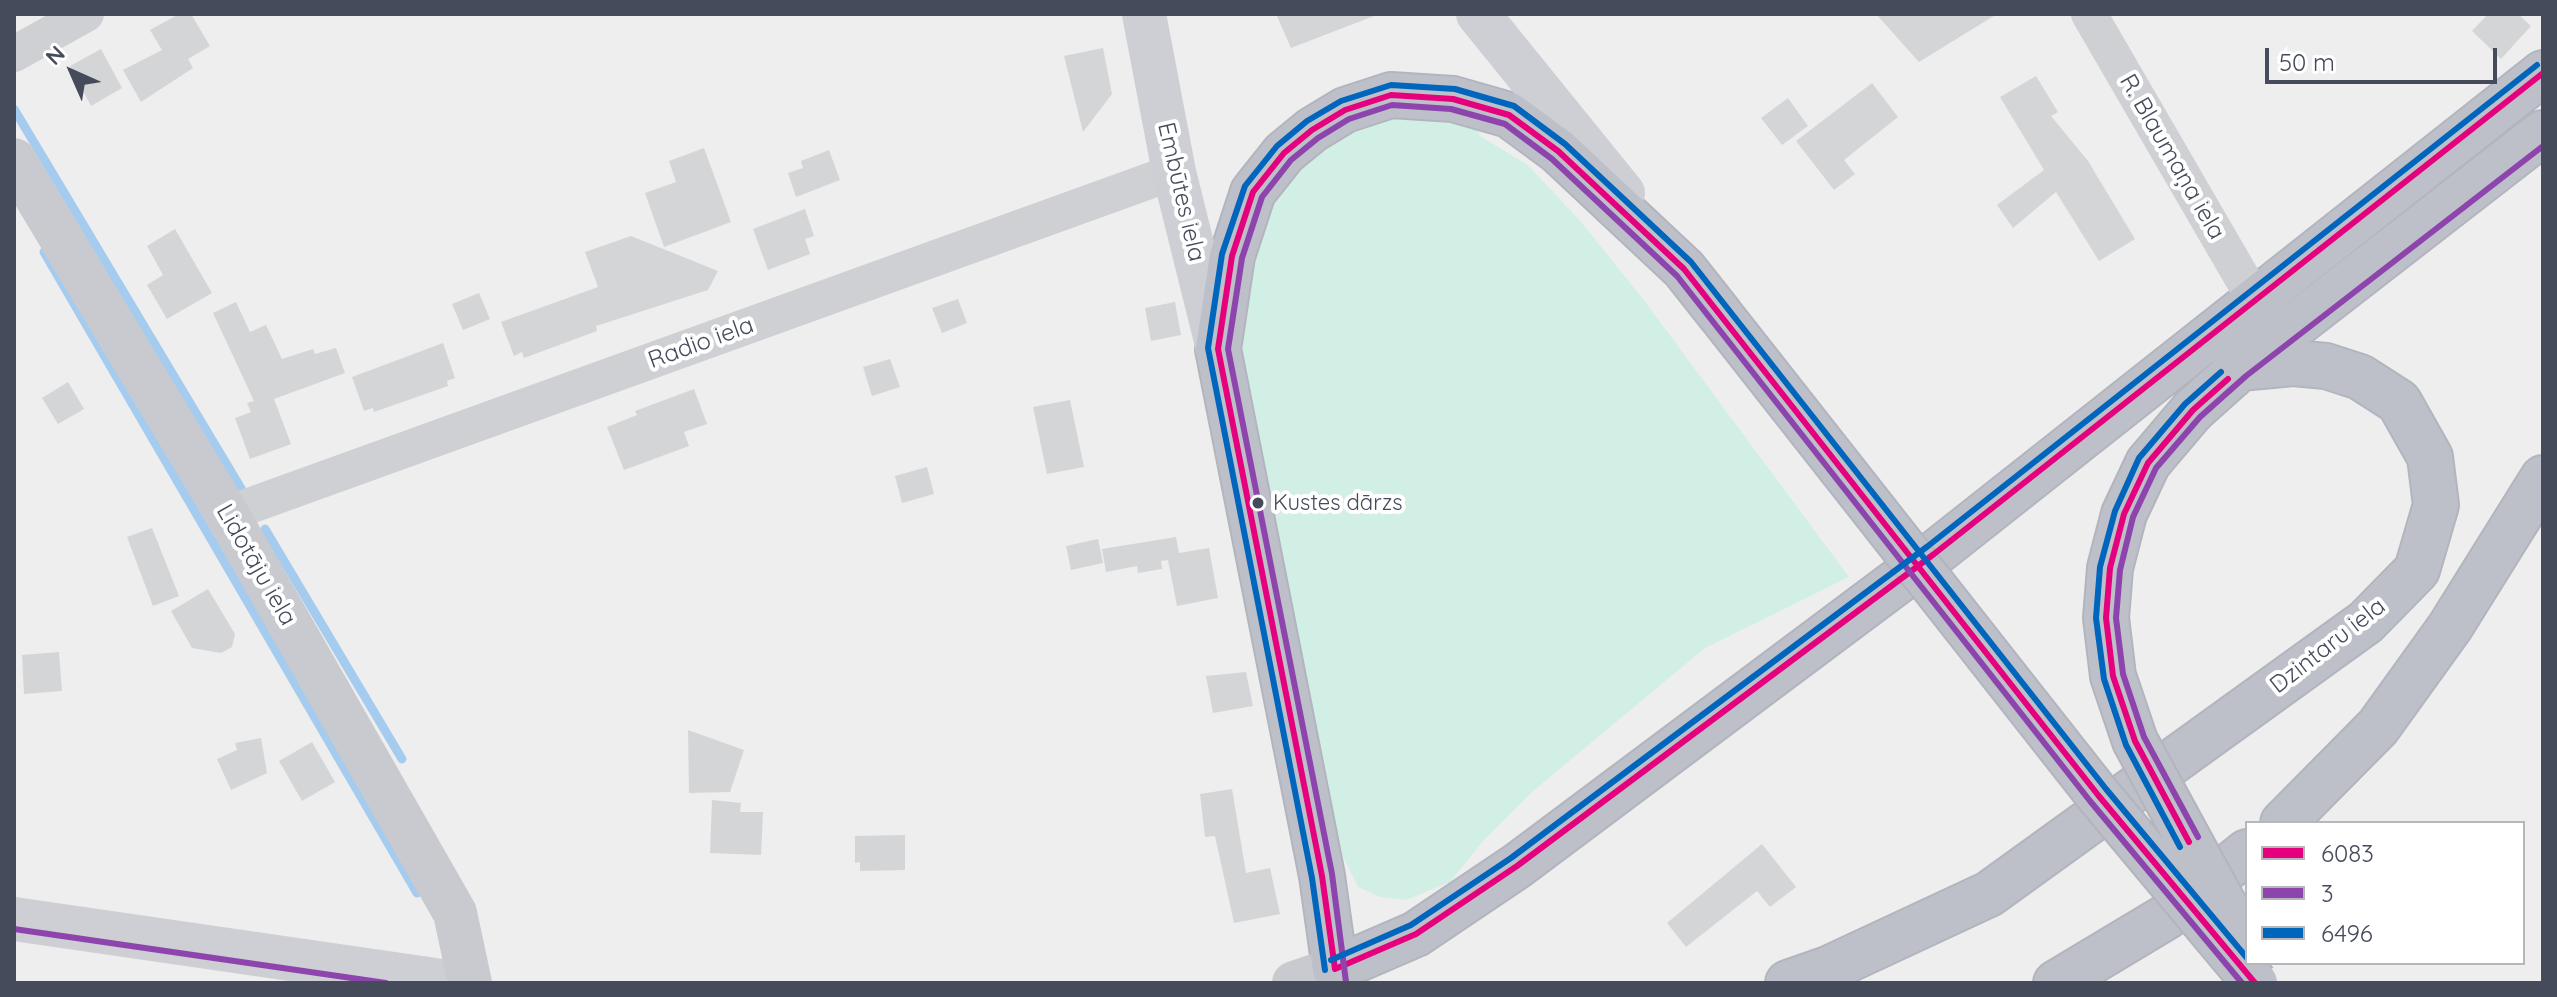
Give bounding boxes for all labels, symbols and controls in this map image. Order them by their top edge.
north arrow [32,32,112,112]
scale bar [2269,32,2501,82]
text: N [39,39,71,71]
text: 50 m [2279,47,2335,77]
street label: R. Blaumaņa iela [2113,69,2231,245]
street label: Embūtes iela [1151,120,1211,264]
street label: Radio iela [644,311,758,375]
place label: Kustes dārzs [1273,490,1403,516]
marker: Kustes dārzs [1250,495,1266,511]
street label: Lidotāju iela [210,499,302,631]
street label: Dzintaru iela [2265,592,2391,700]
legend [2245,821,2525,965]
text: 6083 [2321,838,2374,868]
text: 3 [2321,878,2334,908]
text: 6496 [2321,918,2373,948]

